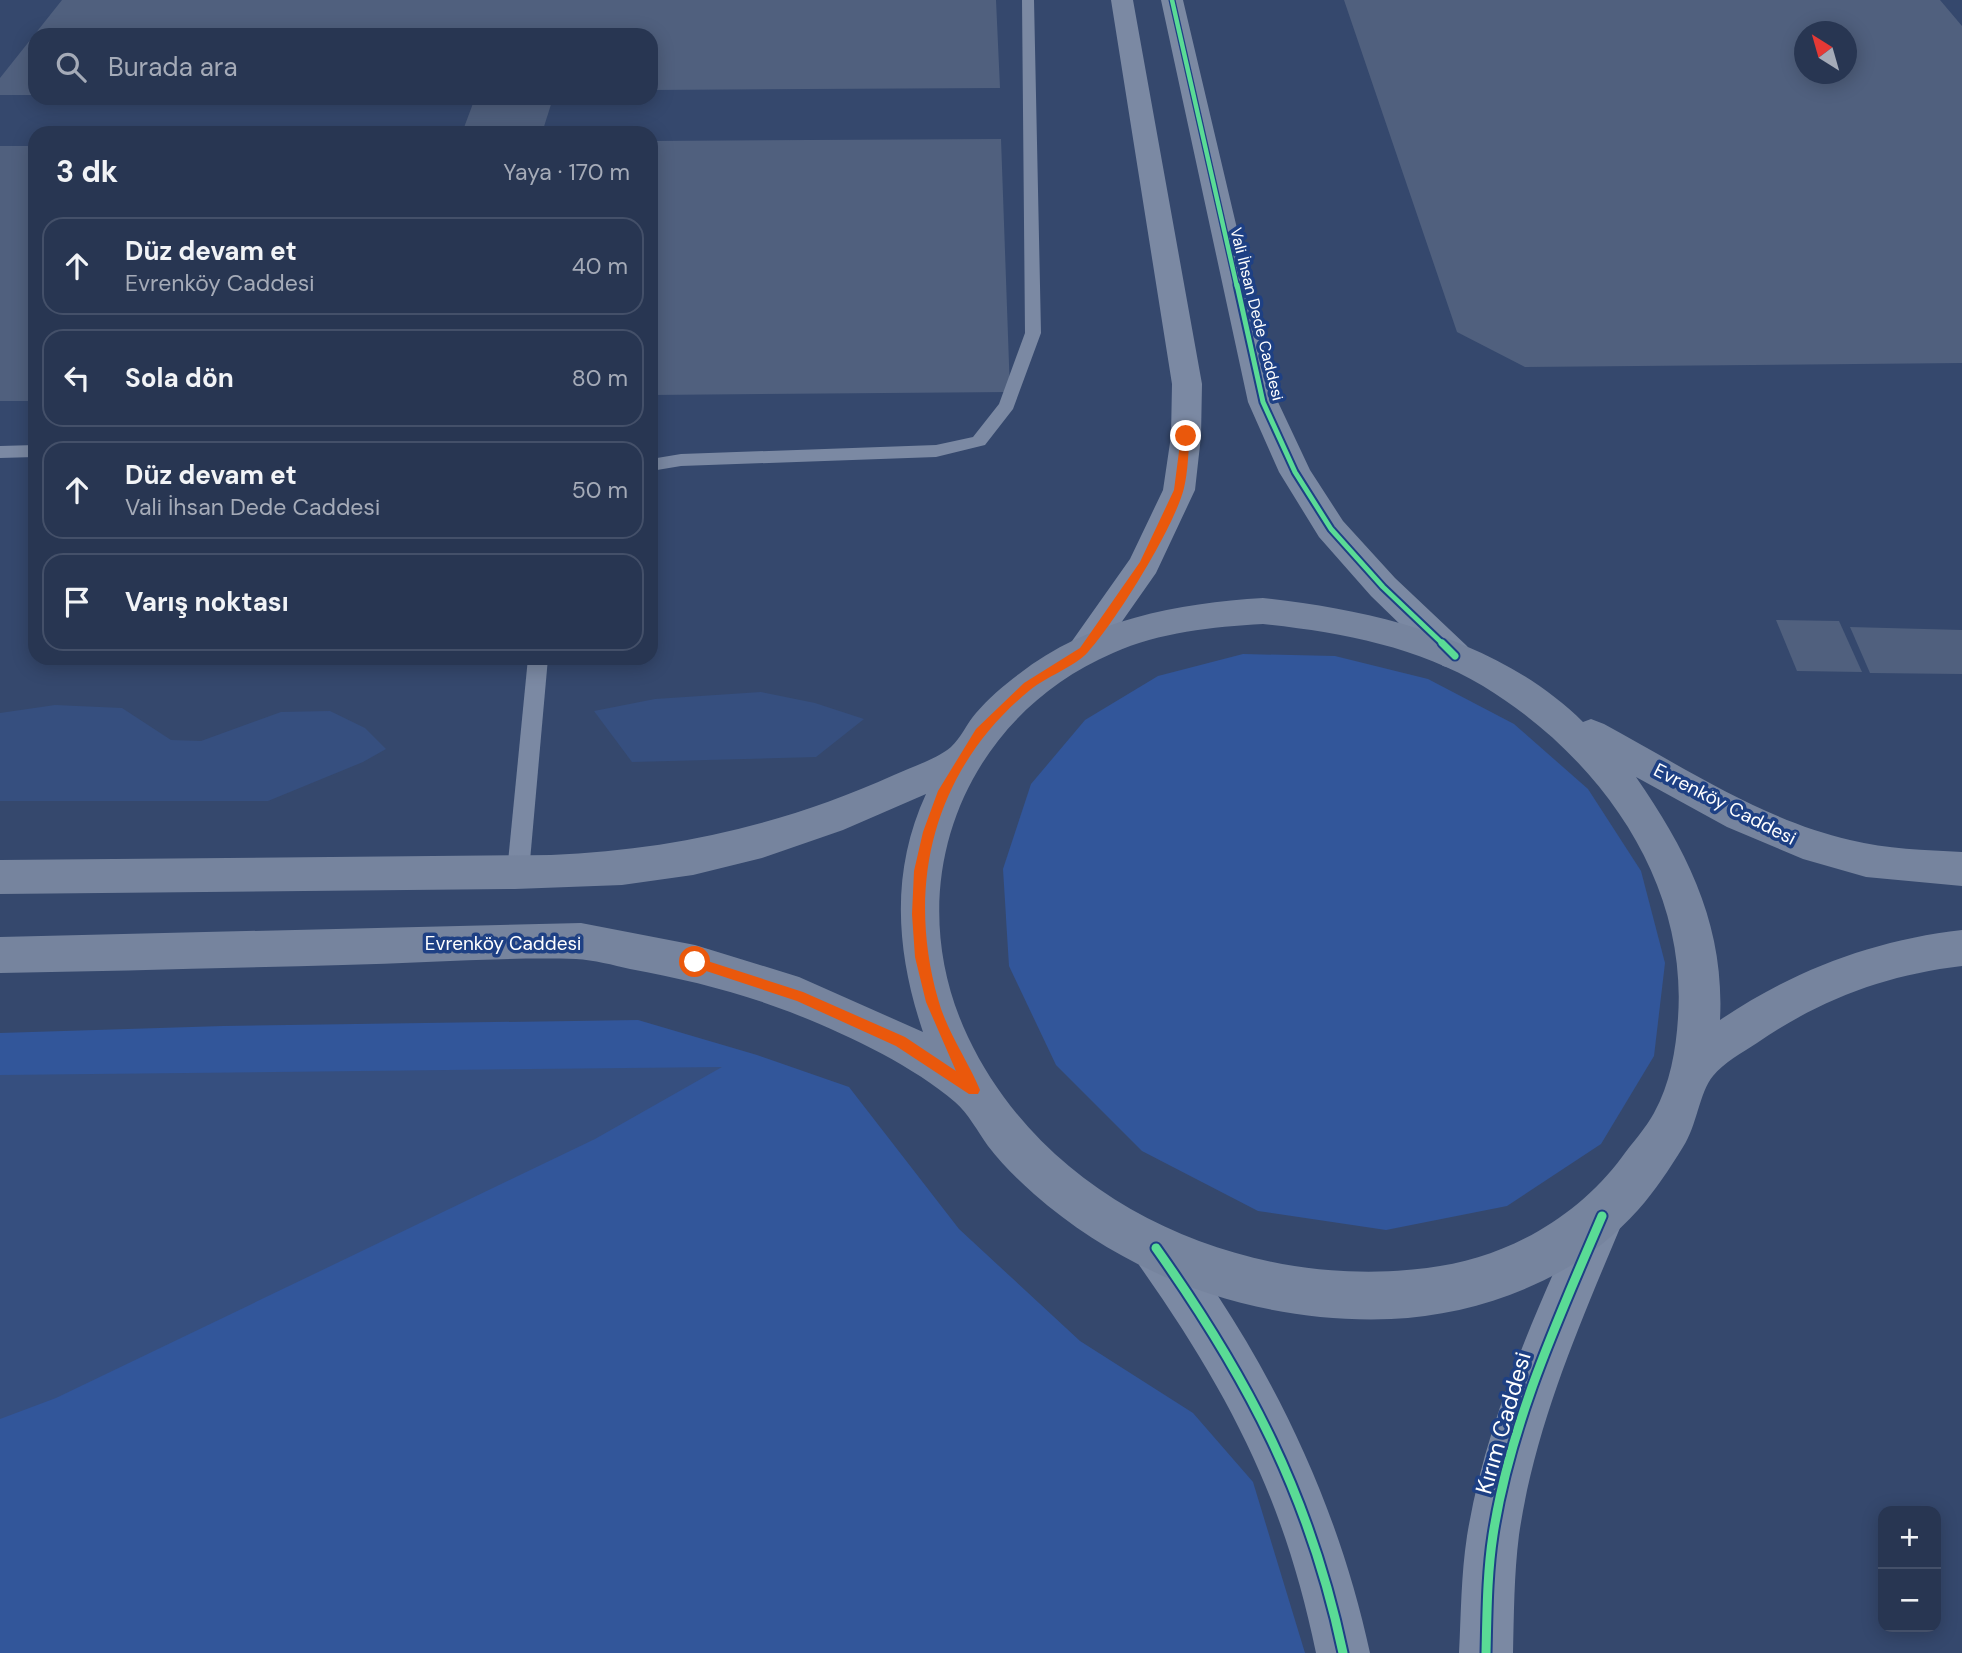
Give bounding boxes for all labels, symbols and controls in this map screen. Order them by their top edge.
north arrow [1794,21,1857,84]
search box [28,28,658,105]
icon: search [52,48,90,86]
text: Burada ara [108,50,238,84]
text: 3 dk [56,152,118,191]
text: Yaya · 170 m [503,157,630,187]
street label: Vali İhsan Dede Caddesi [1225,225,1289,403]
text: Düz devam et [125,234,297,268]
icon: ahead [58,247,96,285]
text: 40 m [572,251,628,281]
text: Evrenköy Caddesi [125,268,314,298]
icon: left [58,359,96,397]
text: Sola dön [125,361,234,395]
text: 80 m [572,363,628,393]
route end [1170,420,1201,451]
text: Düz devam et [125,458,297,492]
icon: ahead [58,471,96,509]
text: 50 m [572,475,628,505]
text: Vali İhsan Dede Caddesi [125,492,380,522]
icon: arrive [58,583,96,621]
text: Varış noktası [125,585,289,619]
street label: Evrenköy Caddesi [1650,757,1800,851]
street label: Evrenköy Caddesi [425,931,581,956]
route start [679,946,710,977]
street label: Kırım Caddesi [1468,1348,1538,1498]
map controls [1878,1506,1941,1632]
button: + [1878,1506,1941,1569]
button: − [1878,1569,1941,1632]

